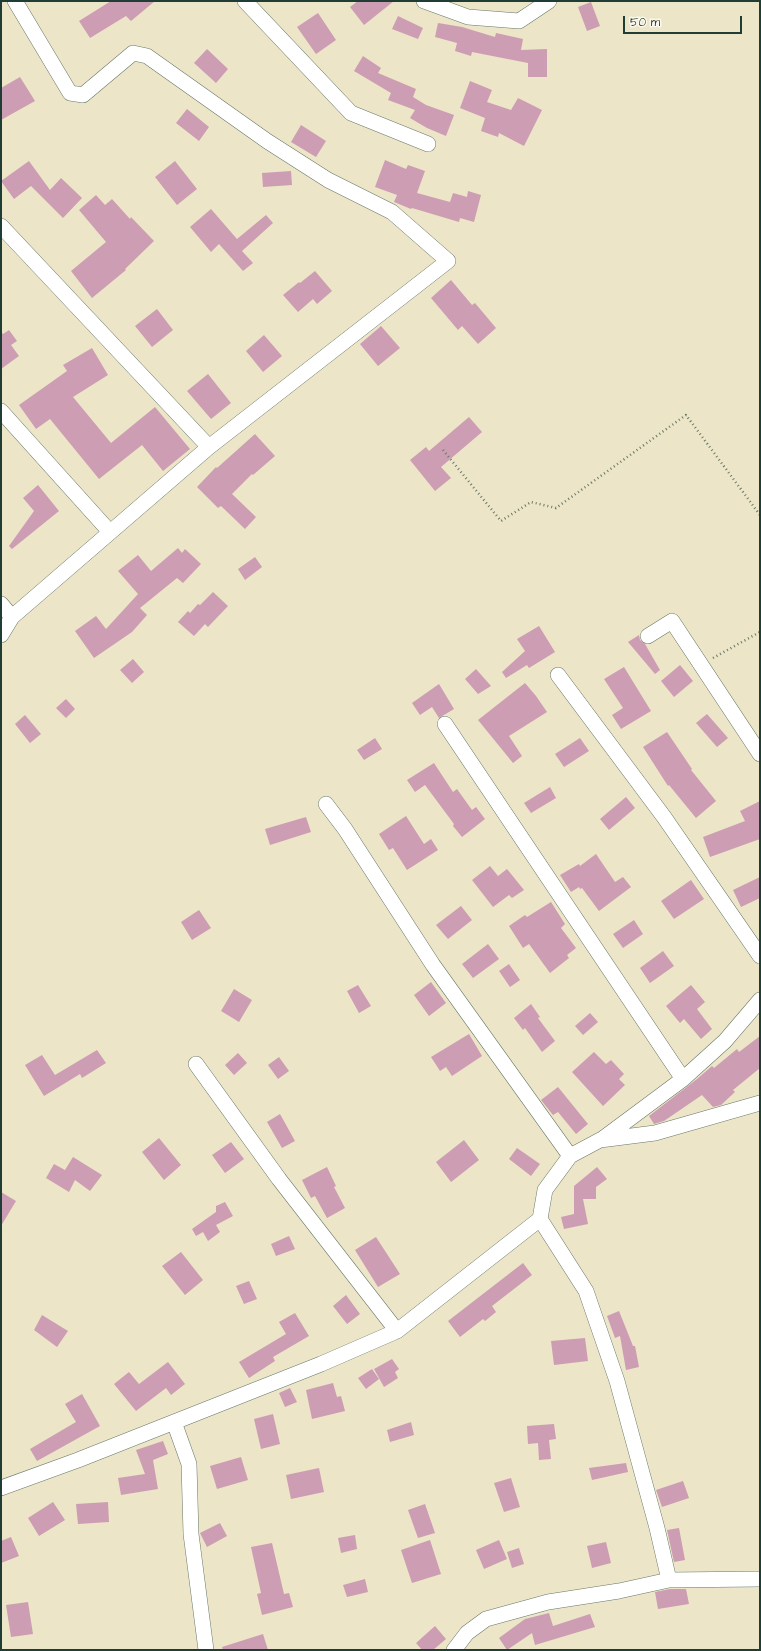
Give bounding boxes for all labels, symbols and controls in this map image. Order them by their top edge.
scale bar [625,8,744,34]
text: 50 m [630,14,660,31]

